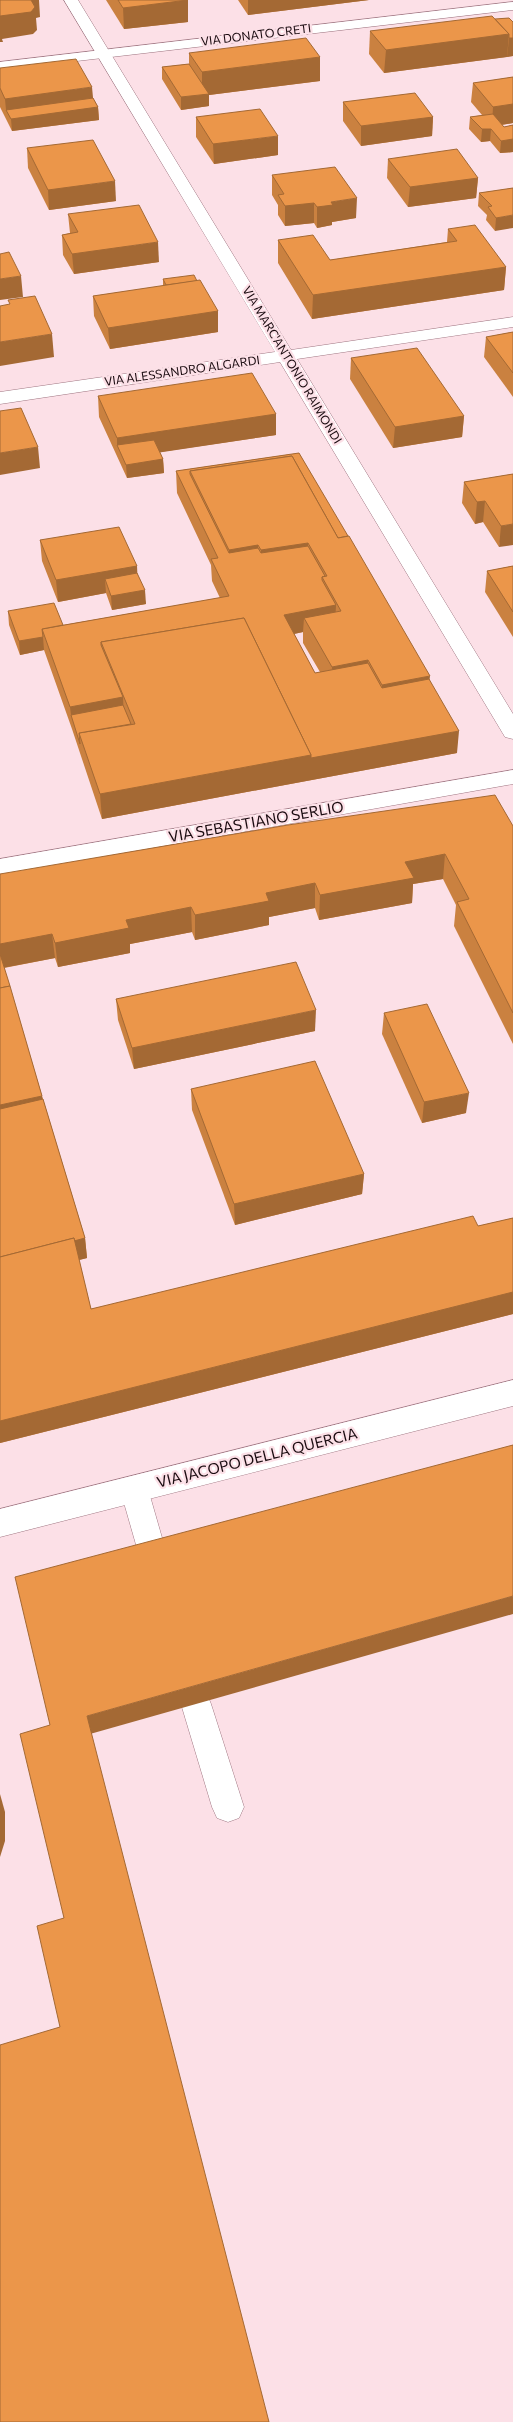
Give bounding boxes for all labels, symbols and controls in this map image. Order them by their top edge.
street label: VIA DONATO CRETI [200,20,312,48]
street label: VIA MARC'ANTONIO RAIMONDI [240,283,345,446]
street label: VIA ALESSANDRO ALGARDI [103,352,261,388]
street label: VIA SEBASTIANO SERLIO [167,797,345,845]
street label: VIA JACOPO DELLA QUERCIA [155,1423,359,1491]

